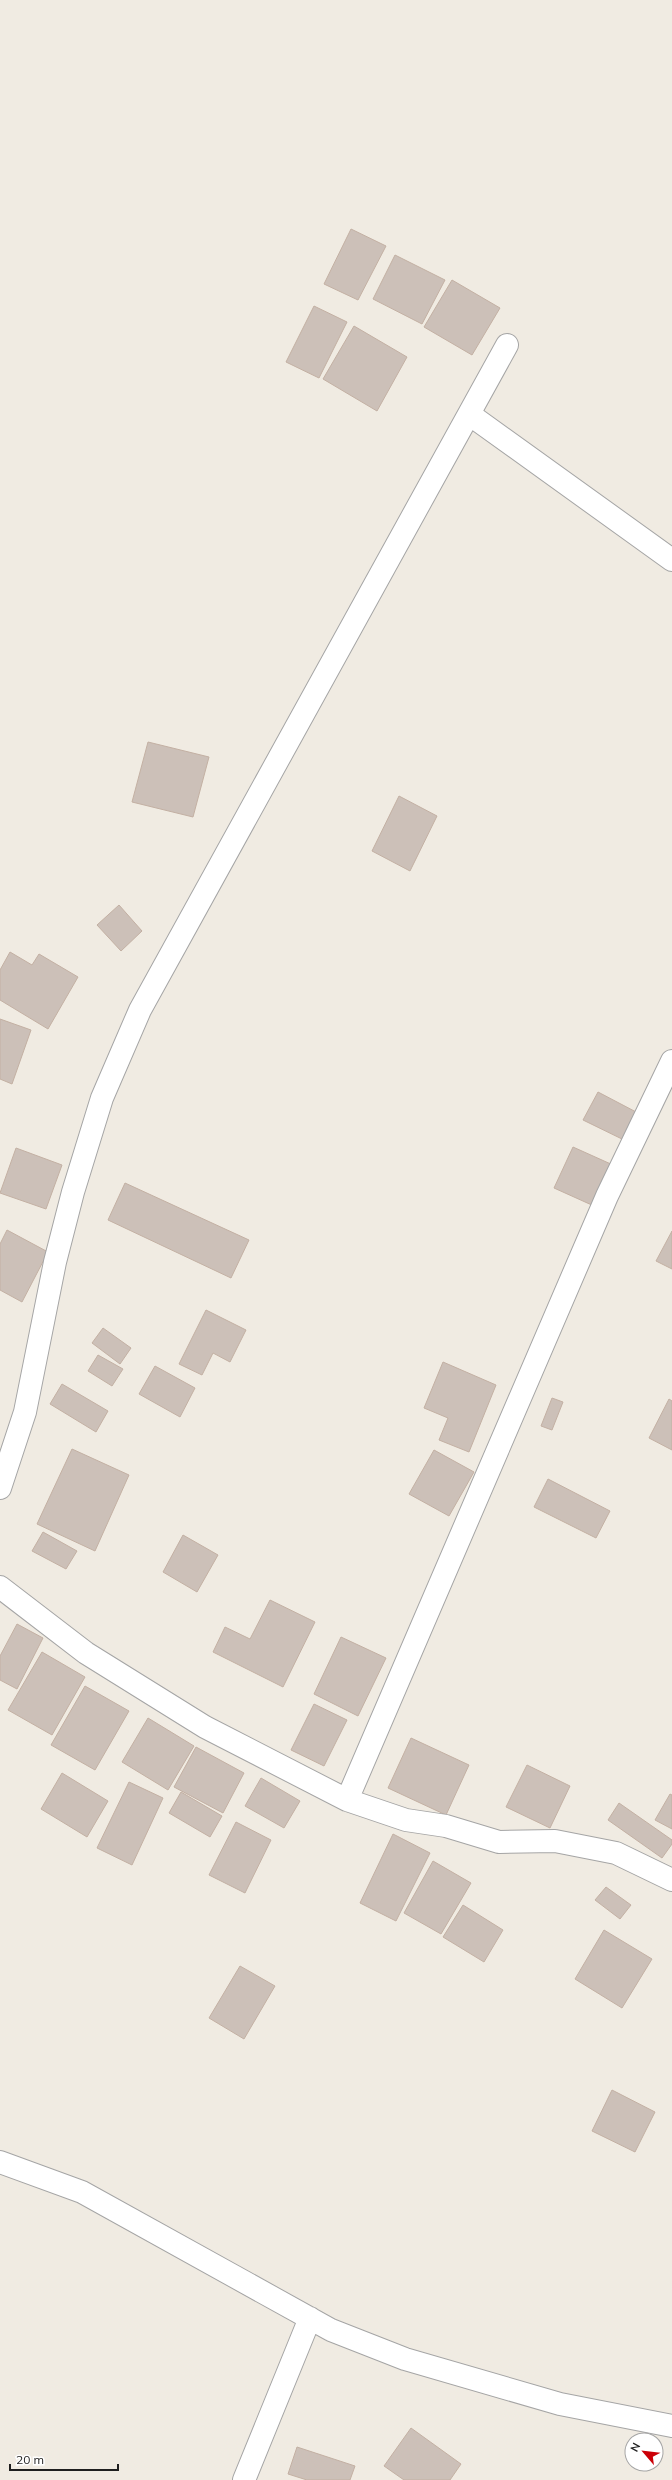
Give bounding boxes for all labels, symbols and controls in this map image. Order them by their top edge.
north arrow [624,2432,664,2472]
text: N [627,2440,643,2454]
scale bar [10,2446,118,2472]
text: 20 m [16,2452,44,2467]

